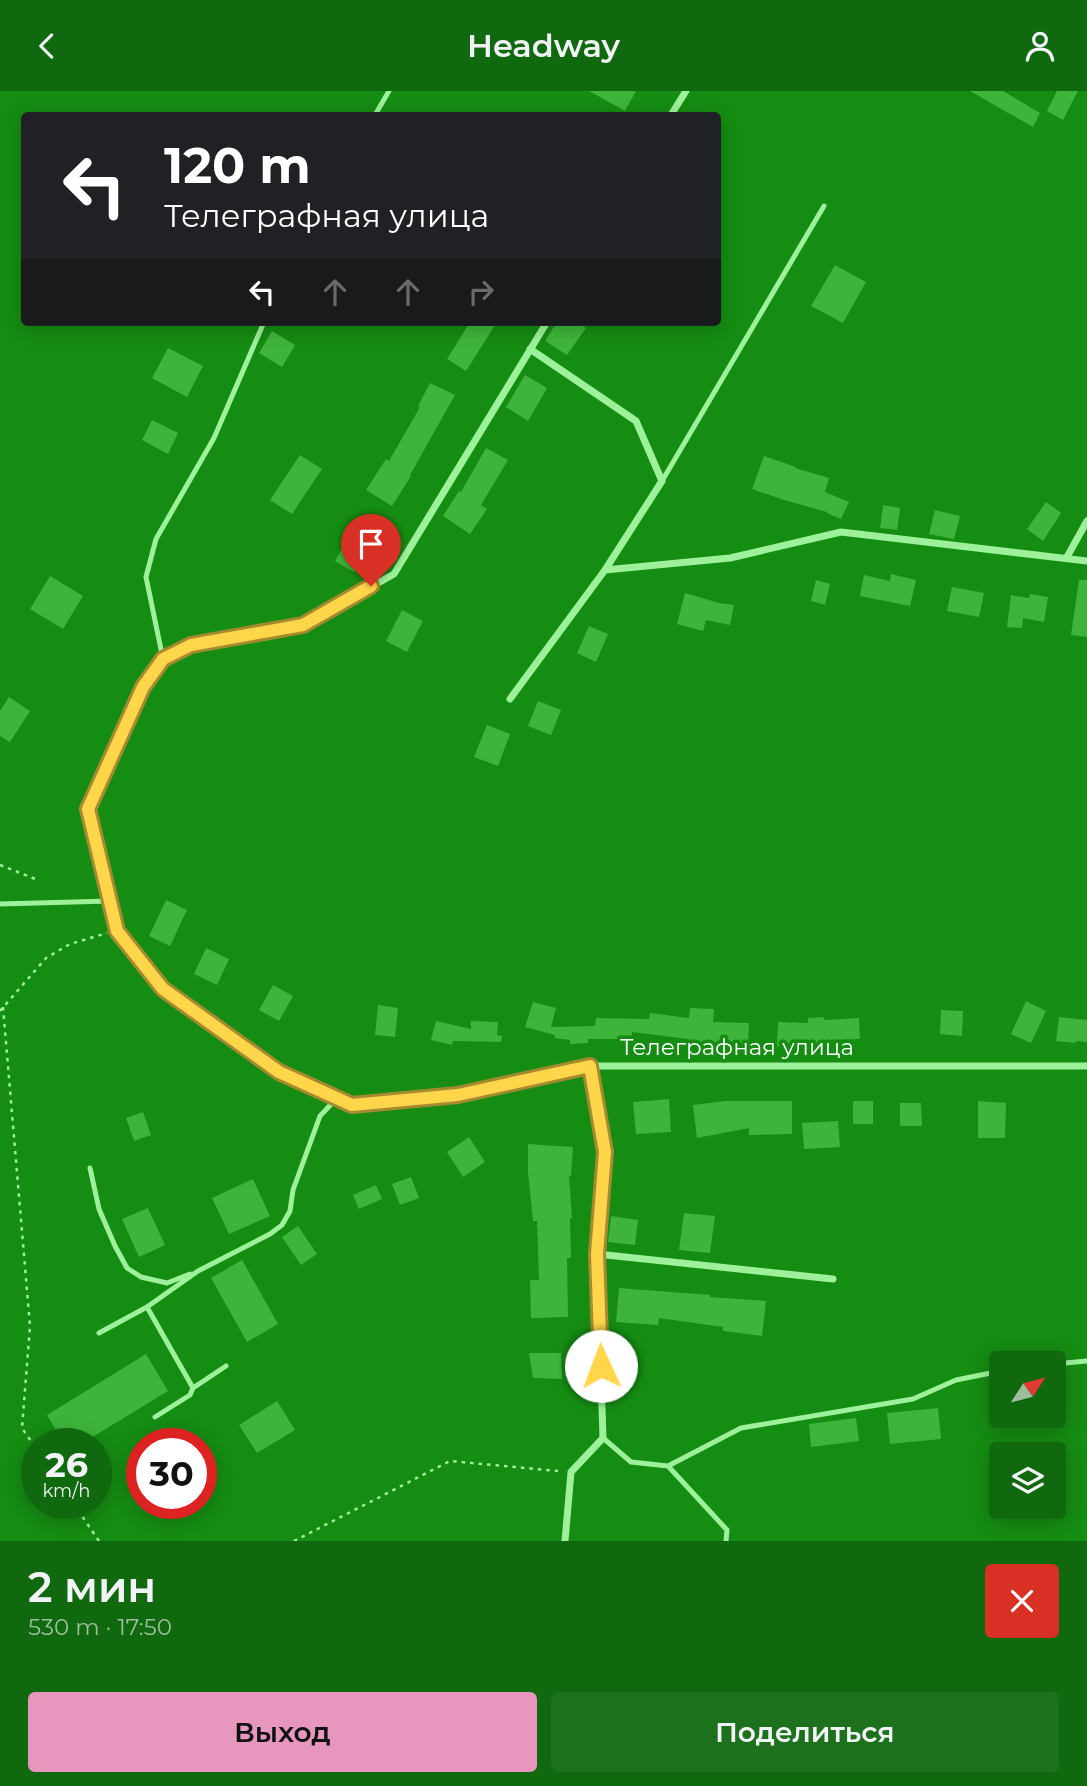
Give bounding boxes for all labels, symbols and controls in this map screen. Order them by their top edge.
text: Headway [467,26,620,65]
icon: back [28,27,66,65]
icon: person [1021,27,1059,65]
text: 120 m [164,136,311,195]
icon: left [49,140,140,231]
text: Телеграфная улица [164,196,489,235]
icon: left [243,273,281,311]
icon: ahead [316,273,354,311]
icon: ahead [389,273,427,311]
icon: right [462,273,500,311]
pin [341,514,401,586]
icon: arrive [352,525,390,563]
street label: Телеграфная улица [620,1033,854,1061]
position arrow [564,1329,638,1403]
north arrow [989,1351,1066,1428]
map controls [989,1351,1066,1519]
speed limit sign: 30 [126,1428,217,1519]
button: layers [989,1442,1066,1519]
text: 26 [45,1443,88,1486]
text: km/h [42,1480,91,1502]
text: 2 мин [28,1561,156,1613]
button: close [985,1564,1059,1638]
text: 530 m · 17:50 [28,1613,172,1641]
button: Выход [28,1692,537,1772]
button: Поделиться [551,1692,1059,1772]

